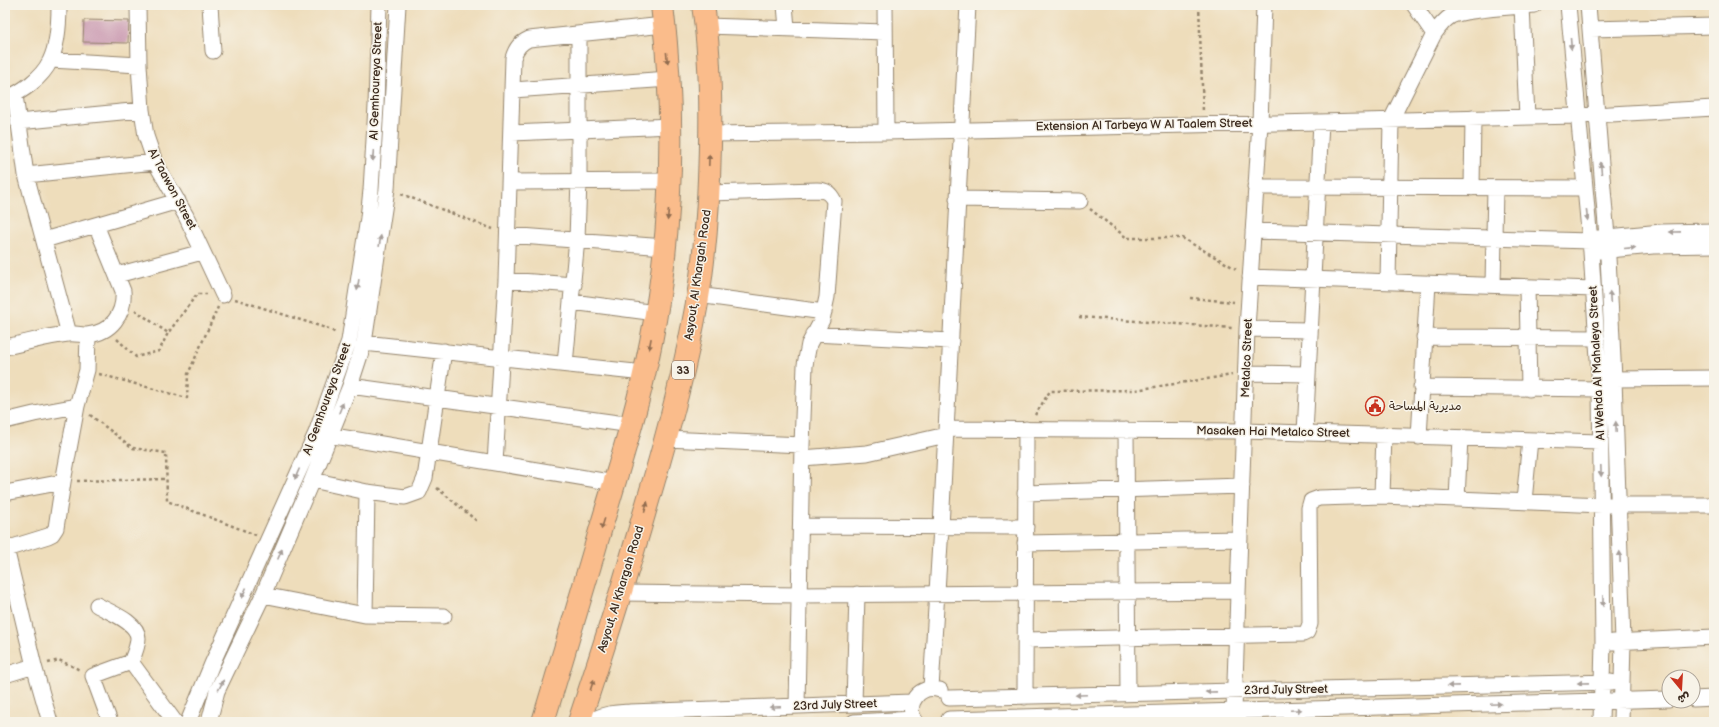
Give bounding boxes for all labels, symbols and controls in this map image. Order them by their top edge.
street label: Al Gemhoureya Street [366,21,386,140]
one-way arrow [1568,38,1575,50]
one-way arrow [664,52,671,64]
street label: Extension Al Tarbeya W Al Taalem Street [1035,116,1253,134]
street label: Al Taawon Street [144,146,200,232]
one-way arrow [370,150,377,162]
one-way arrow [706,154,713,166]
one-way arrow [1597,162,1604,174]
one-way arrow [664,209,671,221]
street label: Asyout, Al Khargah Road [681,209,715,341]
one-way arrow [1584,209,1590,221]
one-way arrow [1668,229,1681,235]
one-way arrow [377,235,383,248]
one-way arrow [1624,245,1636,252]
one-way arrow [355,279,361,291]
street label: Al Wehda Al Mahaleya Street [1585,285,1609,441]
one-way arrow [1606,291,1613,303]
street label: Metalco Street [1238,318,1256,398]
one-way arrow [647,338,653,350]
street label: Al Gemhoureya Street [300,341,354,457]
road number: 33 [672,361,694,379]
public building icon: مديرية المساحة [1364,395,1386,417]
place label: مديرية المساحة [1389,399,1461,414]
one-way arrow [338,403,344,414]
one-way arrow [1612,421,1619,433]
street label: Masaken Hai Metalco Street [1196,423,1350,441]
one-way arrow [1598,465,1604,478]
one-way arrow [294,469,300,480]
one-way arrow [643,501,649,513]
one-way arrow [599,518,605,530]
street label: Asyout, Al Khargah Road [595,524,647,654]
one-way arrow [278,548,284,560]
one-way arrow [1617,550,1623,563]
one-way arrow [241,587,247,598]
one-way arrow [1600,595,1606,608]
north arrow [1661,669,1701,709]
one-way arrow [217,679,224,691]
one-way arrow [589,679,595,691]
one-way arrow [1576,680,1589,686]
street label: 23rd July Street [1244,682,1328,698]
one-way arrow [1446,683,1459,689]
one-way arrow [1204,689,1217,695]
text: ش [1676,690,1692,706]
one-way arrow [1074,692,1087,698]
street label: 23rd July Street [793,696,878,714]
one-way arrow [1490,701,1502,708]
one-way arrow [768,704,781,710]
one-way arrow [1290,706,1302,713]

